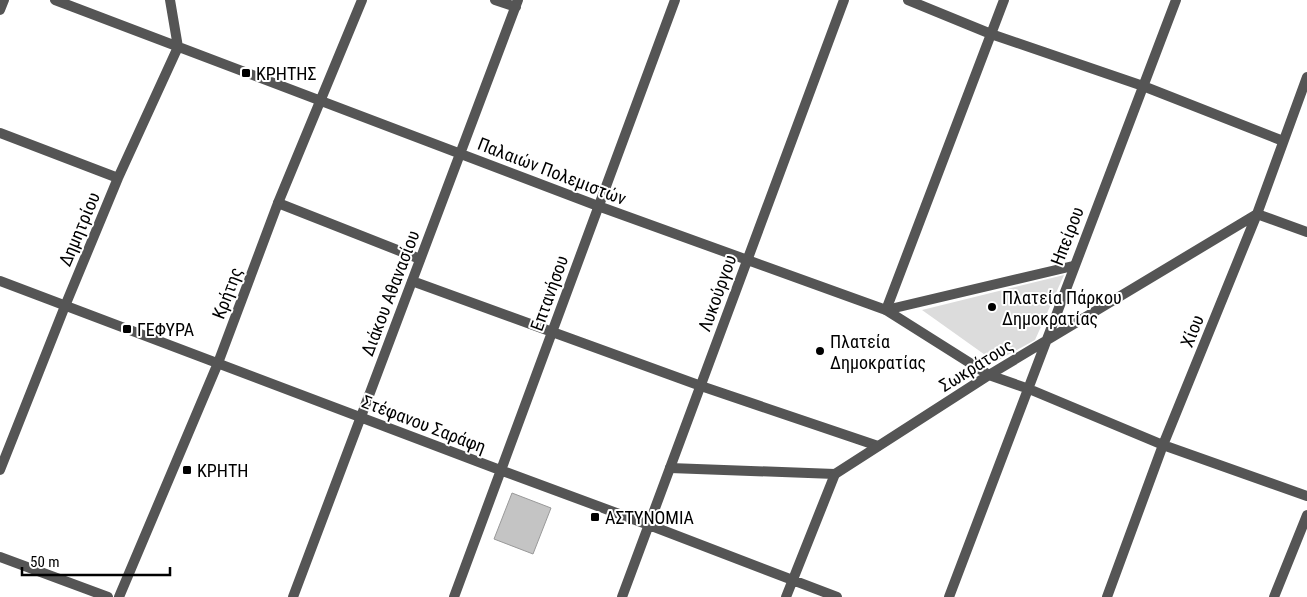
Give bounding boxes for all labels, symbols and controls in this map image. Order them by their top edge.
place label: ΚΡΗΤΗΣ [256,63,317,84]
marker: ΚΡΗΤΗΣ [240,67,252,79]
street label: Παλαιών Πολεμιστών [475,133,630,209]
street label: Δημητρίου [54,189,104,269]
street label: Ηπείρου [1046,204,1088,268]
street label: Διάκου Αθανασίου [356,227,424,359]
street label: Επτανήσου [526,252,572,334]
street label: Λυκούργου [693,252,741,334]
street label: Κρήτης [208,264,246,322]
place label: Πλατεία Πάρκου Δημοκρατίας [1002,287,1122,329]
marker: Πλατεία Πάρκου Δημοκρατίας [986,301,998,313]
street label: Χίου [1176,312,1208,350]
place label: ΓΕΦΥΡΑ [137,319,195,340]
marker: ΓΕΦΥΡΑ [121,323,133,335]
place label: Πλατεία Δημοκρατίας [830,331,926,373]
street label: Σωκράτους [935,334,1017,396]
marker: Πλατεία Δημοκρατίας [814,345,826,357]
street label: Στέφανου Σαράφη [359,391,489,457]
place label: ΚΡΗΤΗ [197,460,249,481]
marker: ΚΡΗΤΗ [181,464,193,476]
place label: ΑΣΤΥΝΟΜΙΑ [605,507,695,528]
marker: ΑΣΤΥΝΟΜΙΑ [589,511,601,523]
scale bar [22,544,170,576]
text: 50 m [30,553,60,571]

